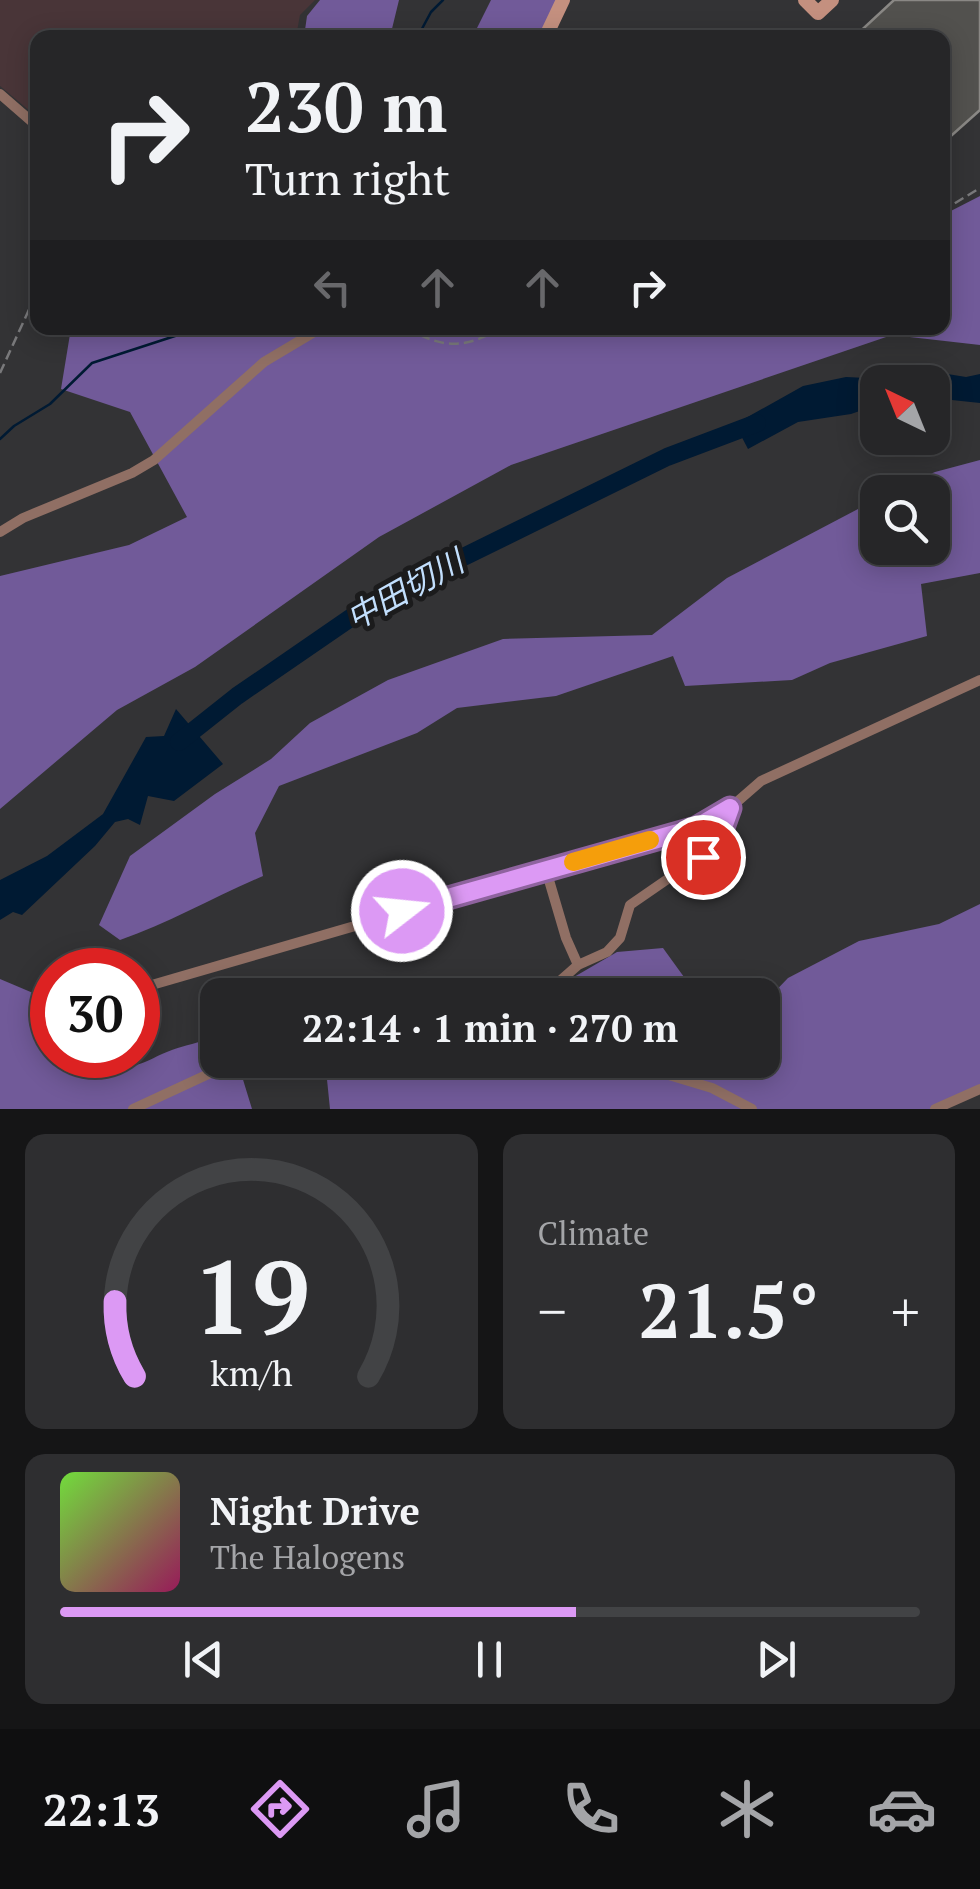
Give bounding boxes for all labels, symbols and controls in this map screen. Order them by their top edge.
text: 230 m [245,59,447,152]
icon: right [80,70,210,200]
text: Turn right [245,148,450,208]
icon: left [305,260,360,315]
icon: ahead [410,260,465,315]
icon: ahead [515,260,570,315]
icon: right [620,260,675,315]
north arrow [860,365,950,455]
map controls [860,365,950,565]
button: search [860,475,950,565]
water label: 中田切川 [338,538,473,639]
pin [661,815,746,900]
icon: arrive [676,830,731,885]
position arrow [350,859,454,963]
speed limit sign: 30 [30,948,160,1078]
text: 22:14 · 1 min · 270 m [302,1003,678,1053]
text: Climate [538,1212,649,1254]
text: 19 [192,1226,310,1364]
text: 21.5° [639,1260,819,1359]
text: − [538,1274,567,1347]
text: + [891,1274,920,1347]
text: km/h [210,1349,293,1396]
text: Night Drive [210,1486,420,1536]
text: The Halogens [210,1536,405,1578]
icon: previous [176,1632,231,1687]
icon: pause [462,1632,517,1687]
icon: next [749,1632,804,1687]
icon: directions [245,1774,315,1844]
icon: music [401,1774,471,1844]
icon: phone [556,1774,626,1844]
icon: climate [712,1774,782,1844]
icon: car [867,1774,937,1844]
text: 22:13 [43,1779,160,1839]

